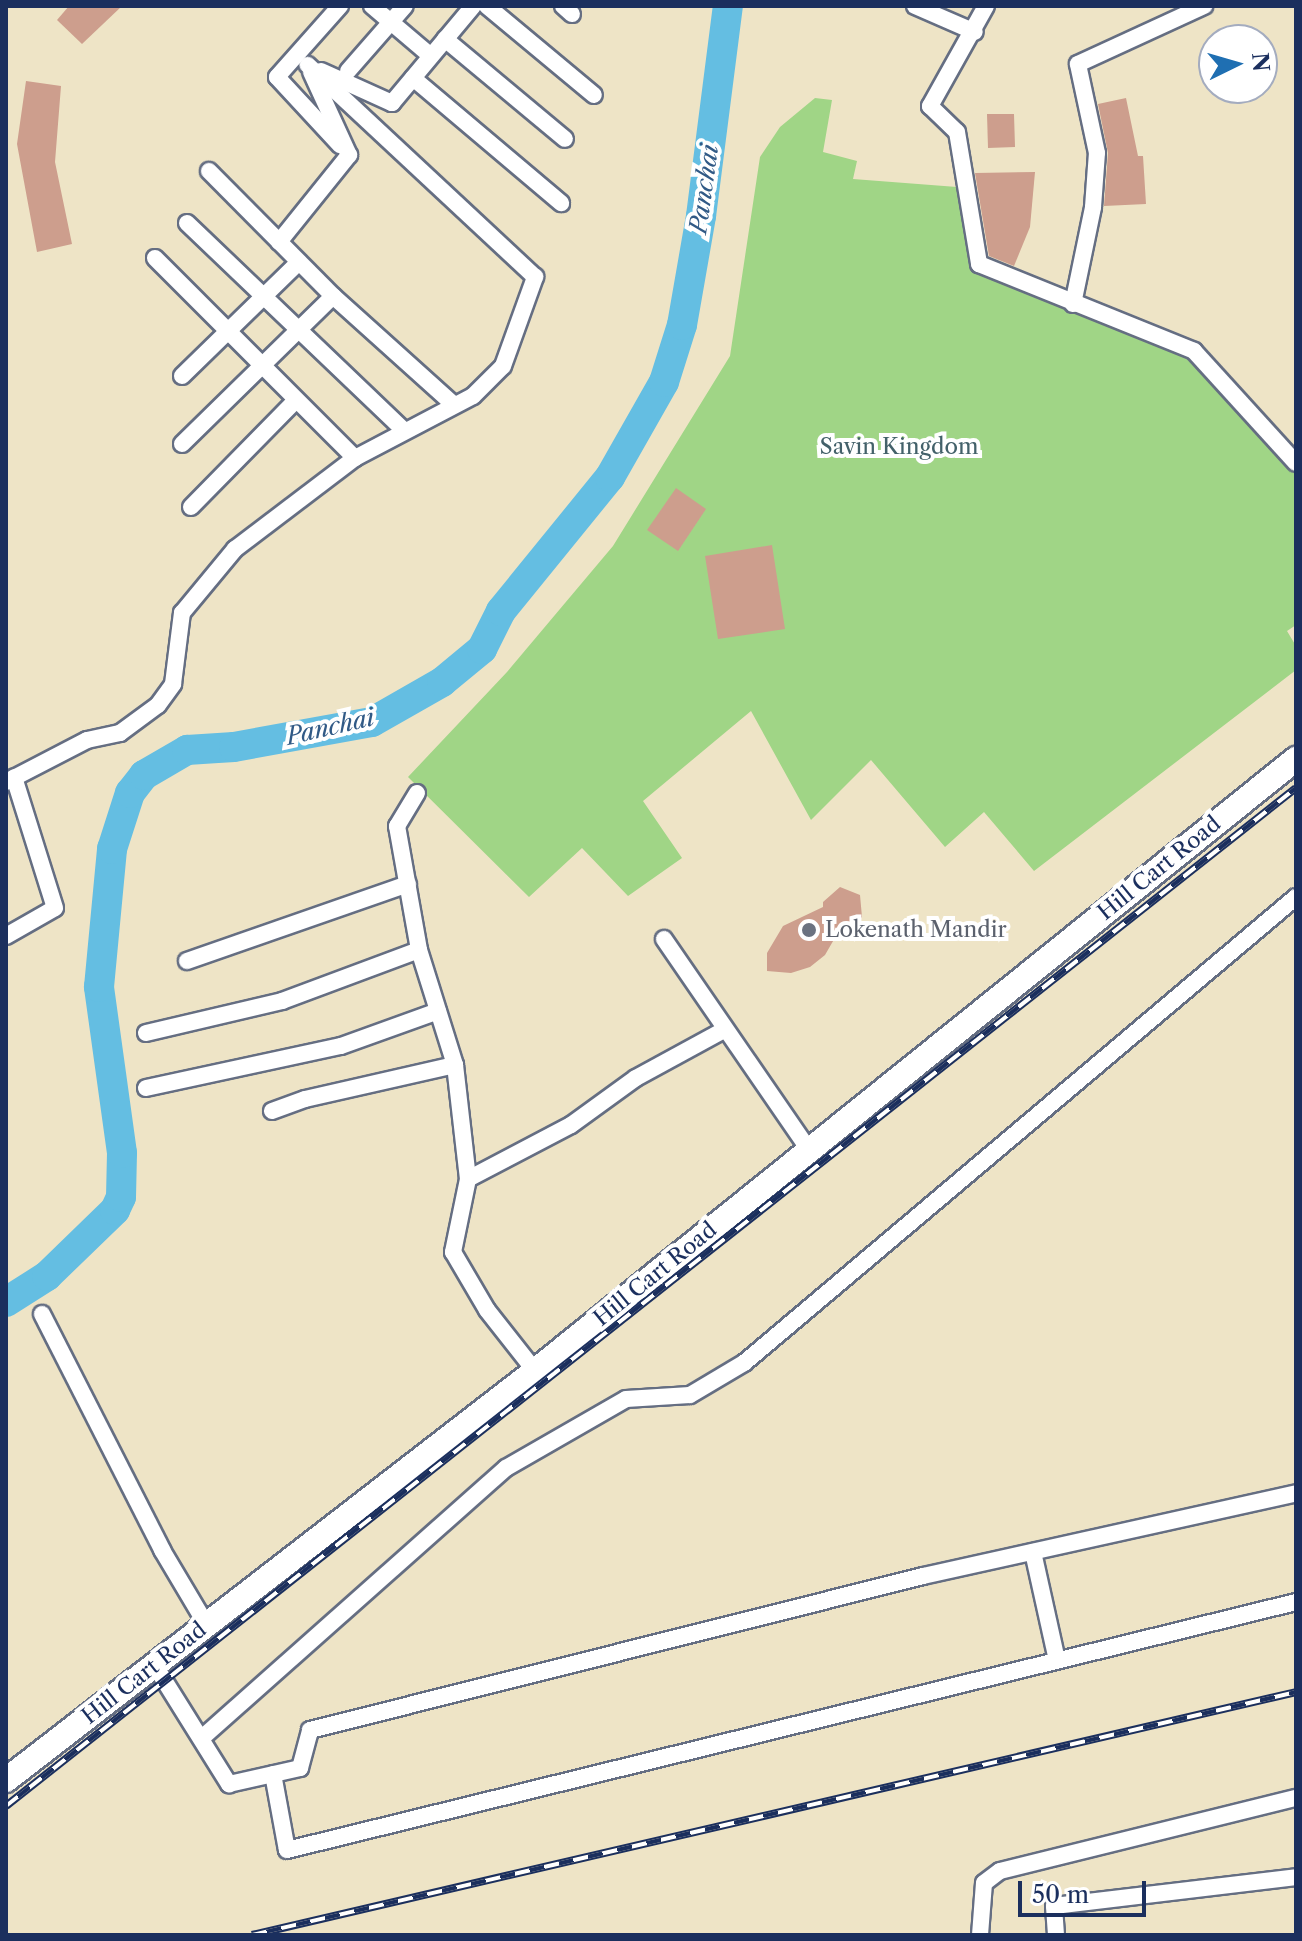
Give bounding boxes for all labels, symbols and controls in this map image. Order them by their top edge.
north arrow [1198,24,1278,104]
text: N [1246,51,1275,73]
water label: Panchai [684,143,724,235]
park label: Savin Kingdom [820,434,978,460]
water label: Panchai [283,703,377,751]
street label: Hill Cart Road [1092,810,1226,926]
place label: Lokenath Mandir [825,917,1007,943]
marker: Lokenath Mandir [800,921,818,939]
street label: Hill Cart Road [588,1216,722,1332]
street label: Hill Cart Road [77,1616,211,1730]
scale bar [1022,1865,1150,1915]
text: 50 m [1032,1880,1089,1909]

